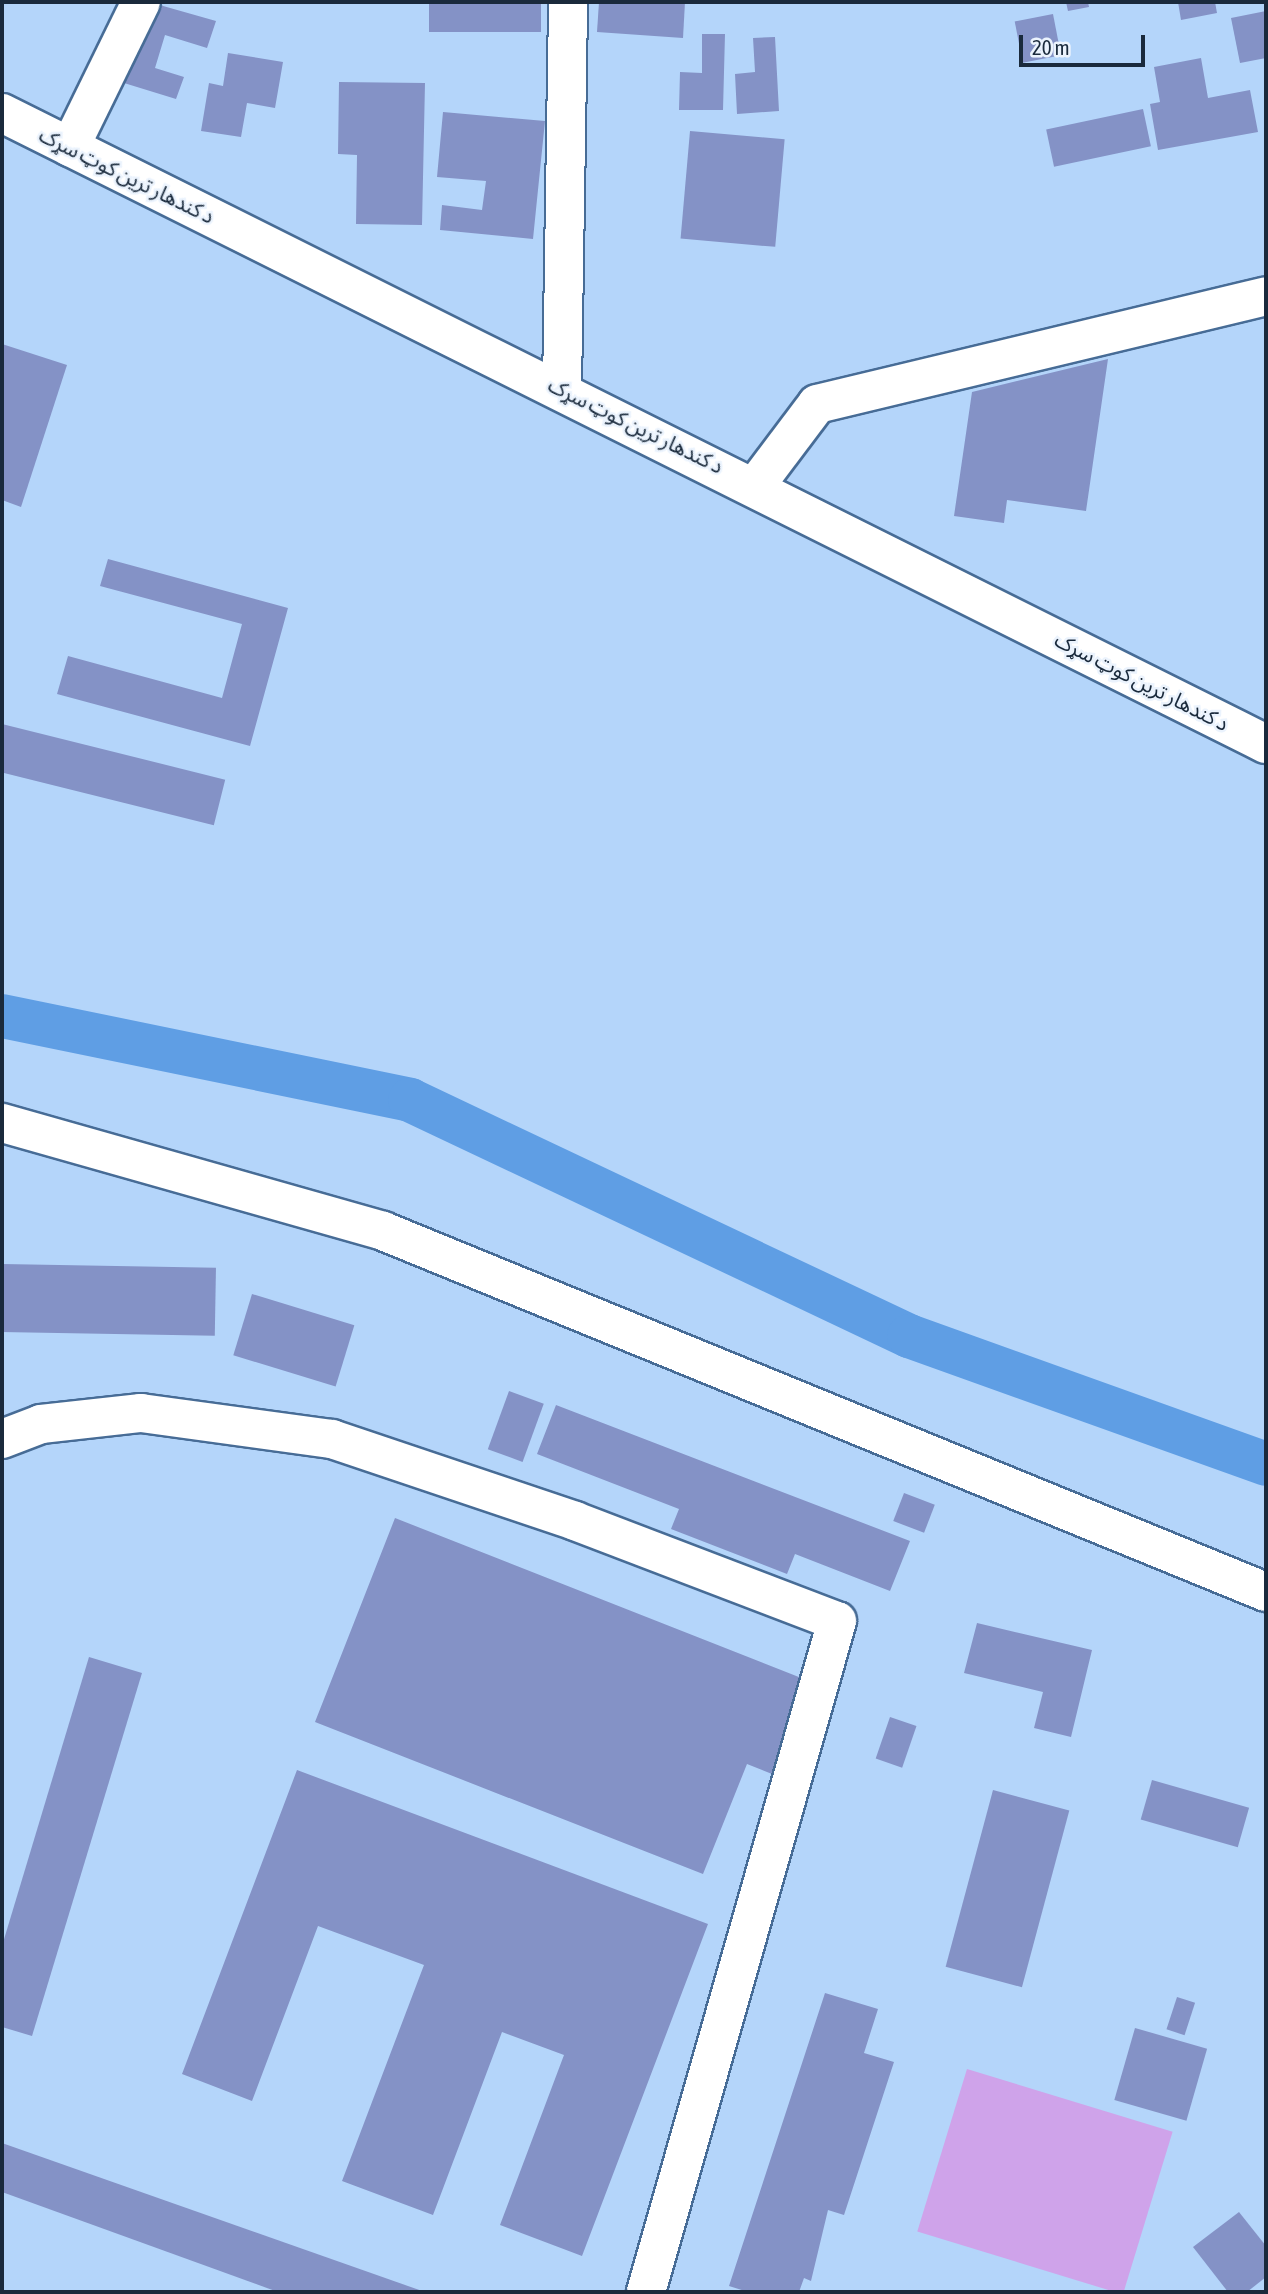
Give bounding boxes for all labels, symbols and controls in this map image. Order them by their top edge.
scale bar [1023,21,1149,65]
text: 20 m [1032,35,1070,59]
street label: د کندهار ترين کوټ سړک [35,122,219,228]
street label: د کندهار ترين کوټ سړک [544,372,728,478]
street label: د کندهار ترين کوټ سړک [1051,626,1233,736]

